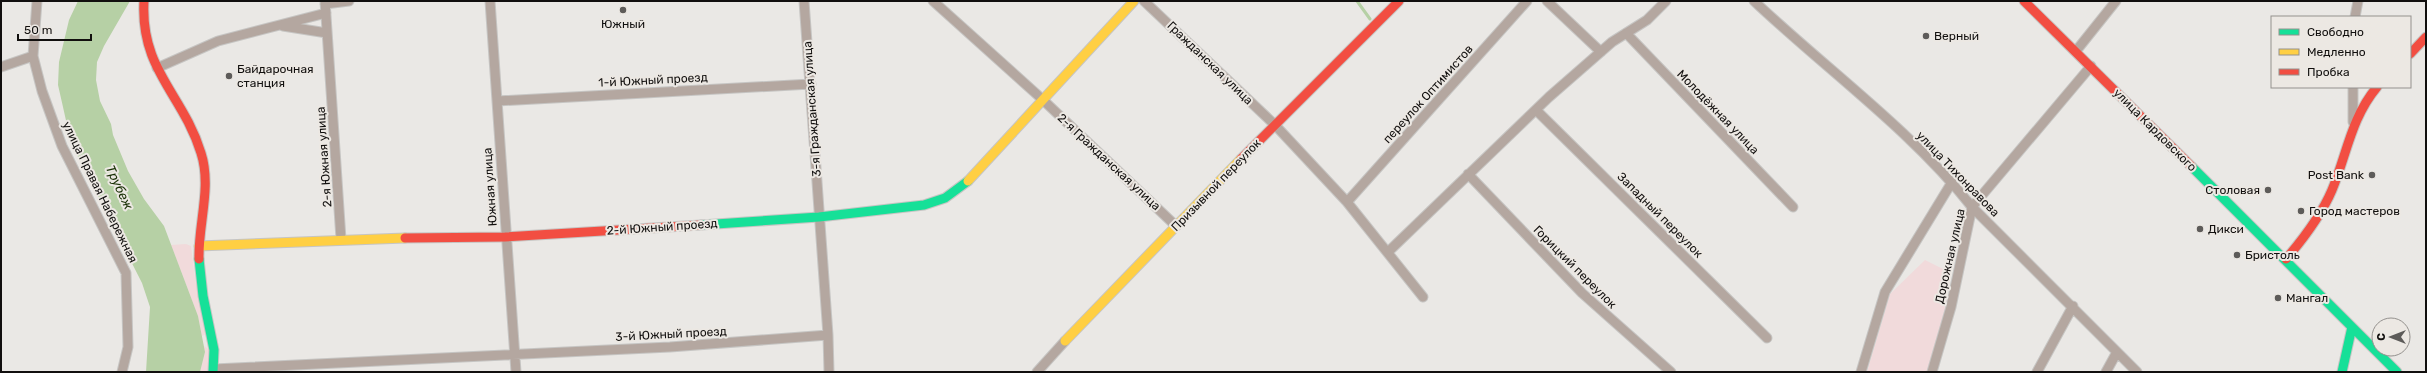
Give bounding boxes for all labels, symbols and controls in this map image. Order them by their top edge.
marker: Южный [618,5,628,15]
scale bar [18,16,91,42]
legend [2271,16,2411,88]
place label: Южный [601,17,645,31]
street label: Гражданская улица [1164,19,1256,107]
text: 50 m [24,23,52,37]
text: Свободно [2307,25,2364,39]
place label: Верный [1934,29,1979,43]
marker: Верный [1921,31,1931,41]
street label: 3-я Гражданская улица [800,41,824,177]
street label: переулок Оптимистов [1380,42,1476,146]
text: Медленно [2307,45,2366,59]
place label: Байдарочная станция [237,62,314,90]
text: Пробка [2307,65,2350,79]
street label: Молодёжная улица [1674,67,1762,157]
street label: 1-й Южный проезд [598,70,708,90]
marker: Байдарочная станция [224,71,234,81]
street label: улица Кардовского [2111,86,2199,174]
street label: 2-я Южная улица [313,106,335,208]
street label: 2-я Гражданская улица [1055,111,1163,213]
street label: улица Правая Набережная [60,119,140,265]
street label: улица Тихонравова [1914,128,2002,220]
street label: Призывной переулок [1168,136,1264,234]
street label: Южная улица [480,147,500,227]
water label: Трубеж [103,163,137,212]
place label: Post Bank [2308,168,2365,182]
street label: Западный переулок [1614,169,1706,261]
marker: Post Bank [2367,170,2377,180]
place label: Столовая [2205,183,2260,197]
marker: Столовая [2263,185,2273,195]
place label: Город мастеров [2309,204,2400,218]
marker: Город мастеров [2296,206,2306,216]
street label: Дорожная улица [1932,207,1968,305]
street label: 2-й Южный проезд [606,216,718,238]
place label: Дикси [2208,222,2244,236]
street label: Горицкий переулок [1531,223,1620,312]
marker: Дикси [2195,224,2205,234]
place label: Бристоль [2245,248,2300,262]
marker: Бристоль [2232,250,2242,260]
place label: Мангал [2286,291,2328,305]
marker: Мангал [2273,293,2283,303]
north arrow [2371,317,2411,357]
street label: 3-й Южный проезд [615,324,727,344]
text: С [2375,333,2388,341]

